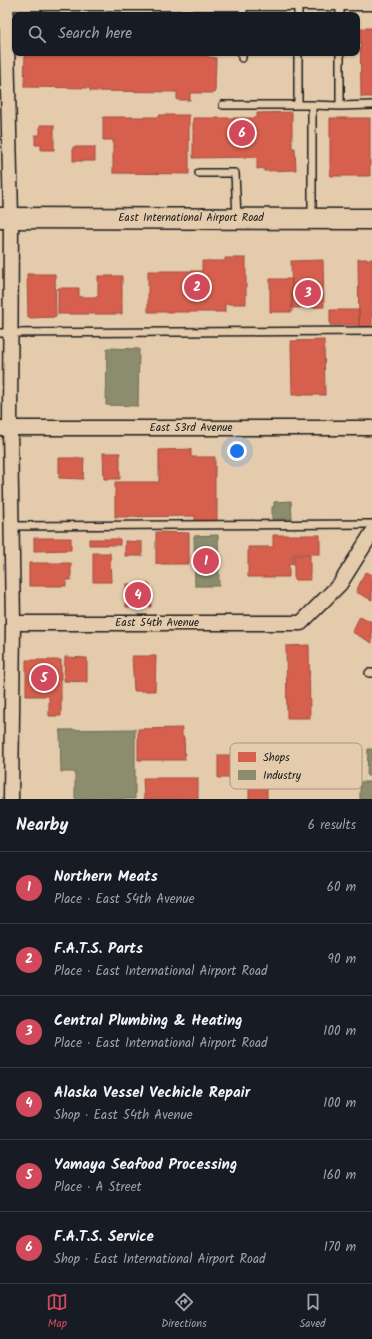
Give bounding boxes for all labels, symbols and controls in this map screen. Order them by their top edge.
search box [12,12,360,56]
text: Search here [58,22,132,46]
icon: search [26,23,48,45]
pin: 6 [229,118,255,148]
street label: East International Airport Road [118,209,264,227]
pin: 2 [184,272,210,302]
pin: 3 [295,278,321,308]
street label: East 53rd Avenue [149,419,233,437]
your location [227,441,247,461]
pin: 1 [193,546,219,576]
pin: 4 [125,580,151,610]
street label: East 54th Avenue [115,614,199,632]
pin: 5 [31,663,57,693]
legend [230,743,362,789]
text: Shops [263,749,290,767]
text: Industry [263,767,302,785]
text: Nearby [16,812,68,839]
text: 6 results [308,815,356,836]
text: Northern Meats [54,865,158,889]
text: 1 [27,877,31,898]
text: 60 m [327,877,356,898]
text: Place · East 54th Avenue [54,889,195,910]
text: F.A.T.S. Parts [54,937,143,961]
text: 2 [25,949,33,970]
text: 90 m [328,949,356,970]
text: Place · East International Airport Road [54,961,268,982]
text: Central Plumbing & Heating [54,1009,243,1033]
text: 3 [25,1021,33,1042]
text: 100 m [323,1021,356,1042]
text: Place · East International Airport Road [54,1033,268,1054]
text: Alaska Vessel Vechicle Repair [54,1081,250,1105]
text: 4 [25,1093,33,1114]
text: 100 m [323,1093,356,1114]
text: Shop · East 54th Avenue [54,1105,193,1126]
text: Yamaya Seafood Processing [54,1153,237,1177]
text: 5 [26,1165,32,1186]
text: 160 m [323,1165,356,1186]
text: Place · A Street [54,1177,142,1198]
text: F.A.T.S. Service [54,1225,154,1249]
text: 6 [25,1237,33,1258]
text: 170 m [324,1237,356,1258]
text: Shop · East International Airport Road [54,1249,266,1270]
tab: Map [46,1291,68,1333]
tab: Directions [161,1291,207,1333]
tab: Saved [300,1291,326,1333]

